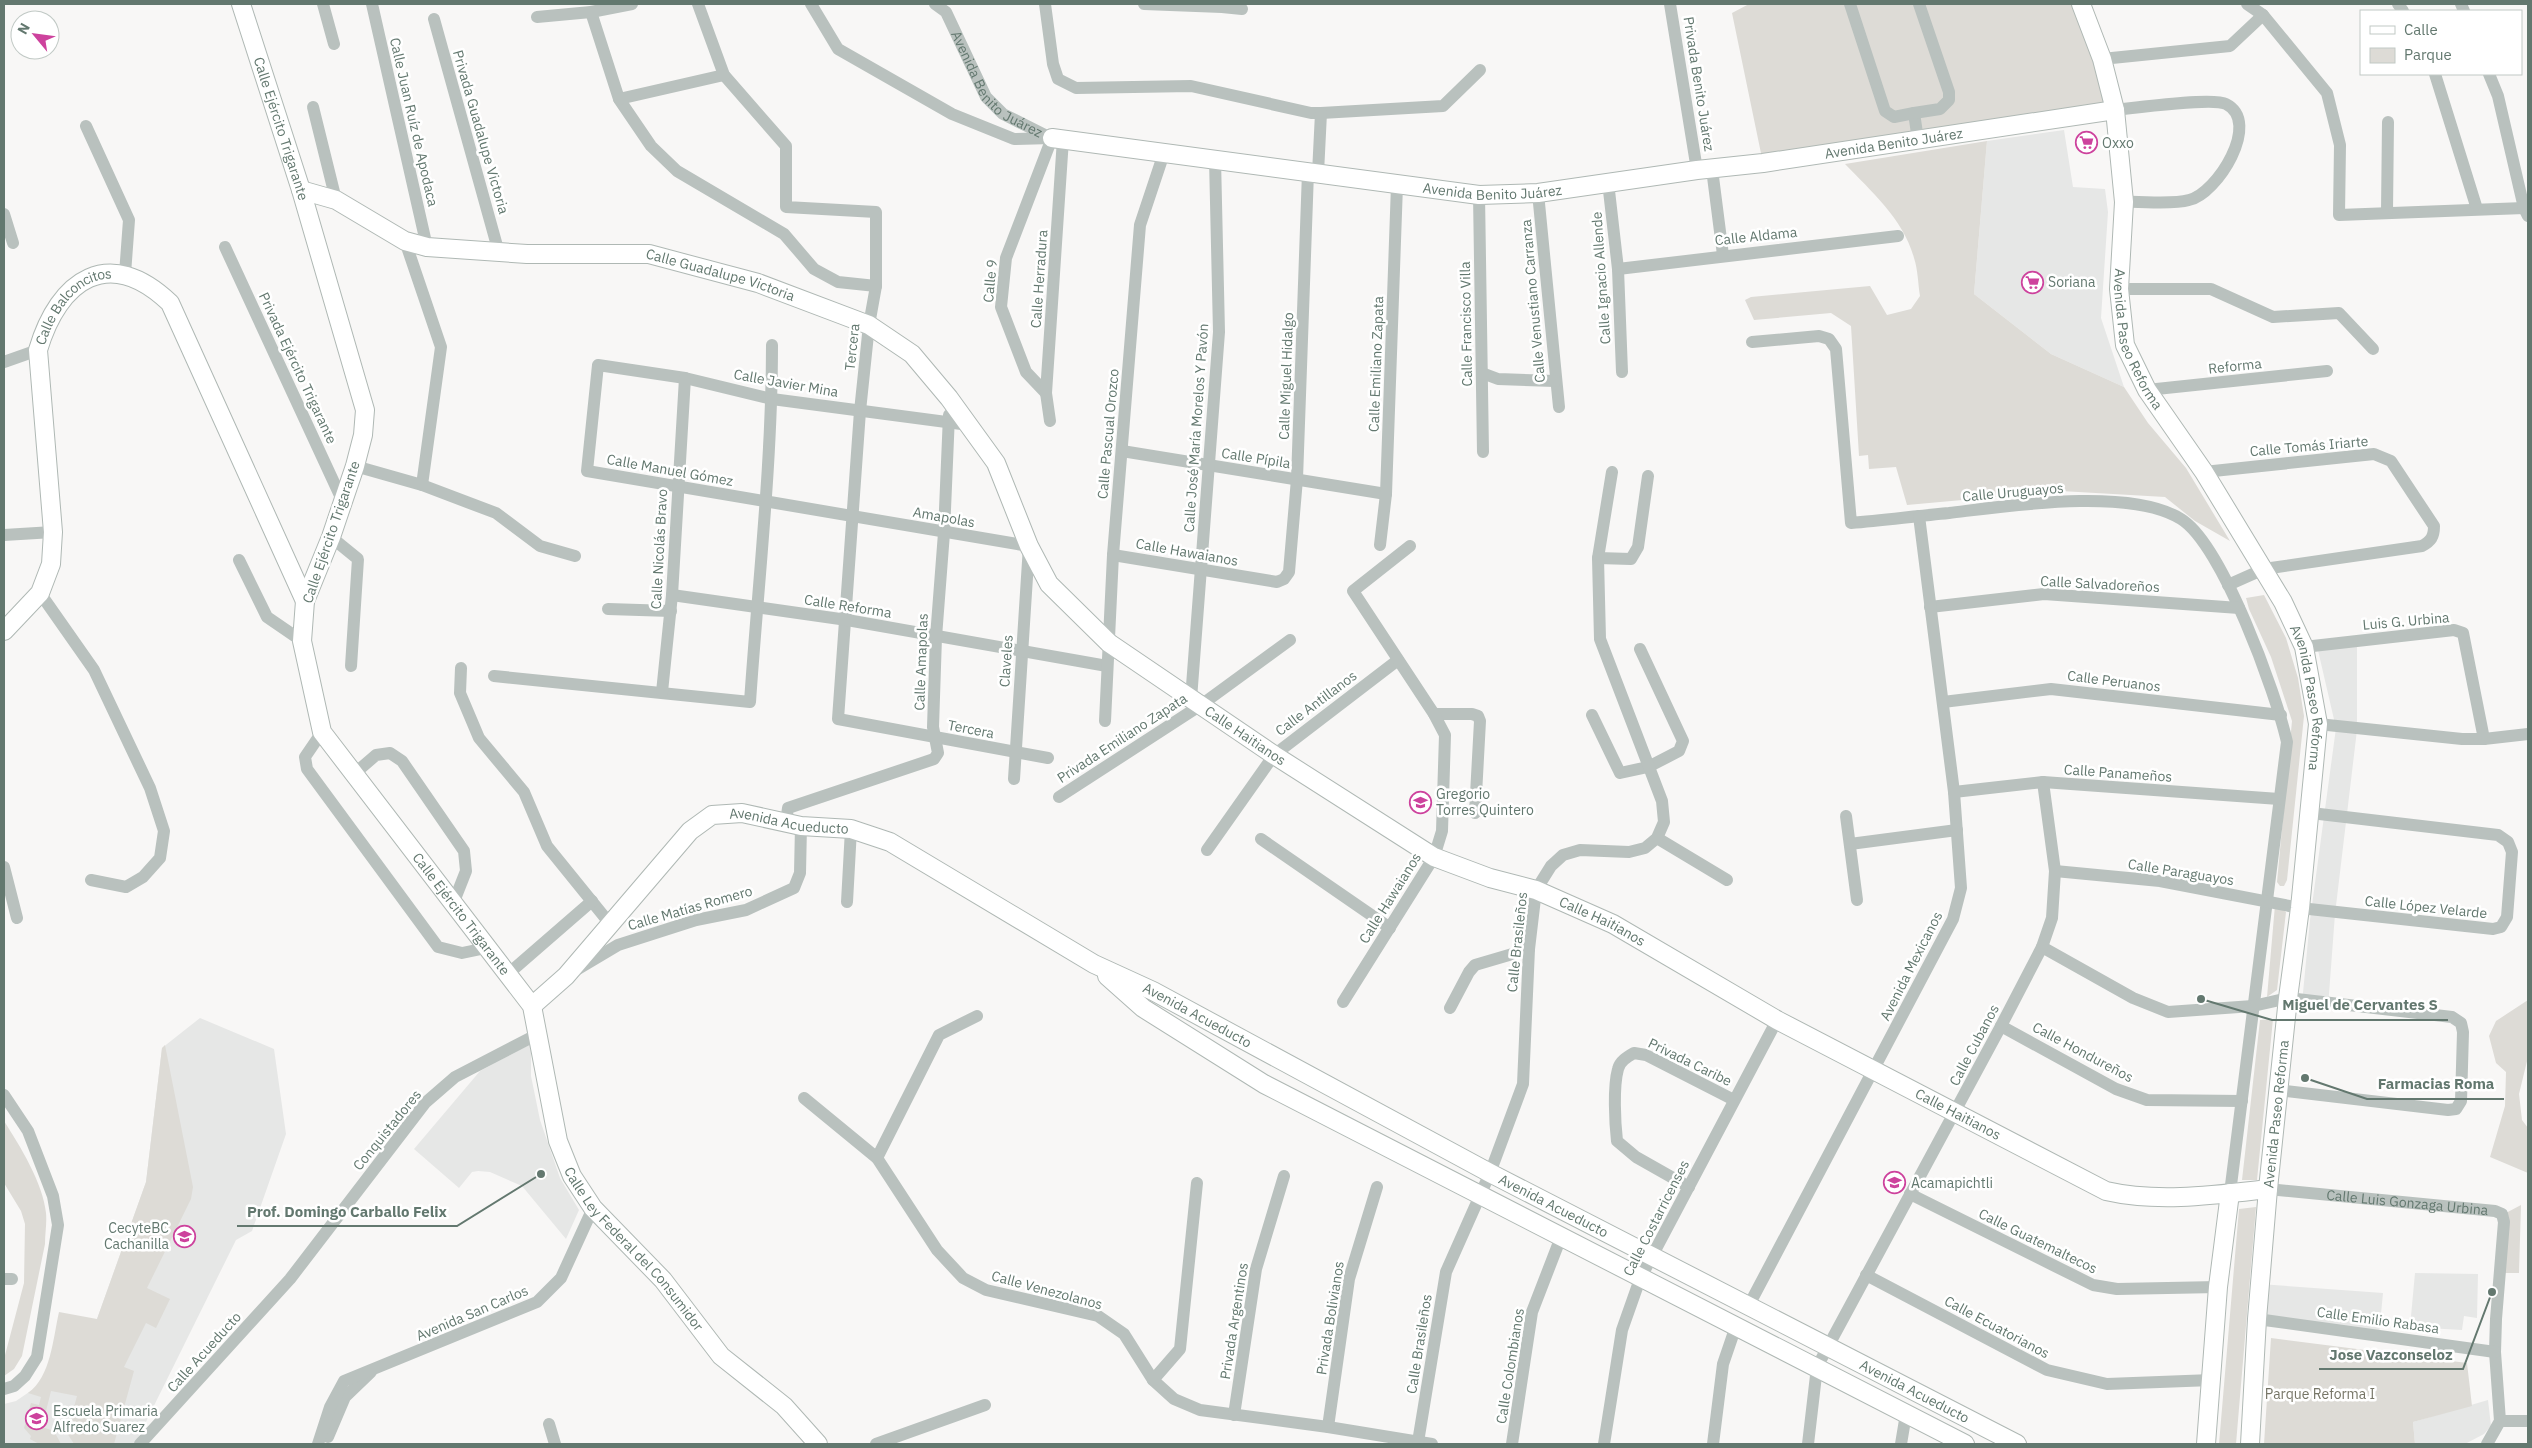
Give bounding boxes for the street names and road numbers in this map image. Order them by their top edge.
street label: Privada Benito Juárez [1679,15,1719,153]
street label: Avenida Benito Juárez [947,28,1046,142]
street label: Calle Juan Ruíz de Apodaca [386,36,442,209]
street label: Privada Guadalupe Victoria [449,48,513,217]
street label: Calle Ejército Trigarante [250,55,313,203]
street label: Avenida Benito Juárez [1823,124,1965,163]
street label: Avenida Benito Juárez [1422,179,1564,204]
street label: Calle Ignacio Allende [1587,211,1615,345]
street label: Calle Venustiano Carranza [1517,218,1549,383]
street label: Calle Aldama [1714,223,1799,249]
street label: Calle Herradura [1027,229,1051,329]
street label: Calle Guadalupe Victoria [644,245,798,305]
street label: Calle 9 [979,259,1001,303]
street label: Calle Francisco Villa [1456,261,1476,387]
street label: Calle Balconcitos [31,264,112,347]
street label: Avenida Paseo Reforma [2110,268,2167,413]
street label: Privada Ejército Trigarante [255,289,341,447]
street label: Calle Emiliano Zapata [1365,295,1387,432]
street label: Calle Miguel Hidalgo [1275,312,1297,440]
street label: Tercera [841,322,863,371]
street label: Calle José María Morelos Y Pavón [1180,323,1212,533]
street label: Reforma [2207,354,2263,378]
street label: Calle Javier Mina [732,365,840,401]
street label: Calle Pascual Orozco [1093,368,1123,500]
street label: Calle Tomás Iriarte [2249,432,2369,460]
street label: Calle Pípila [1220,444,1292,472]
street label: Calle Manuel Gómez [605,450,735,490]
street label: Calle Ejército Trigarante [298,458,364,606]
street label: Calle Uruguayos [1962,479,2065,505]
street label: Calle Nicolás Bravo [647,488,671,610]
street label: Amapolas [912,503,977,531]
street label: Calle Hawaianos [1134,534,1240,570]
street label: Calle Salvadoreños [2040,572,2160,596]
street label: Calle Reforma [803,590,894,622]
street label: Luis G. Urbina [2362,608,2451,634]
street label: Calle Amapolas [910,613,932,711]
street label: Avenida Paseo Reforma [2286,622,2327,772]
street label: Claveles [995,634,1017,688]
street label: Calle Antillanos [1272,666,1361,740]
street label: Calle Peruanos [2066,666,2162,696]
street label: Privada Emiliano Zapata [1054,689,1191,787]
street label: Calle Haitianos [1201,702,1290,769]
street label: Tercera [946,716,996,742]
street label: Calle Panameños [2063,760,2173,786]
street label: Avenida Acueducto [729,804,849,838]
street label: Calle Ejército Trigarante [409,849,514,979]
street label: Calle Hawaianos [1355,849,1425,947]
street label: Calle Paraguayos [2127,855,2236,889]
street label: Calle Matías Romero [626,882,755,934]
street label: Calle Brasileños [1503,891,1531,993]
street label: Calle Haitianos [1556,892,1649,950]
street label: Calle López Velarde [2364,892,2488,922]
street label: Avenida Mexicanos [1876,908,1946,1024]
street label: Avenida Acueducto [1140,979,1255,1052]
street label: Calle Cubanos [1945,1001,2003,1089]
street label: Calle Hondureños [2029,1018,2137,1086]
street label: Privada Caribe [1645,1034,1735,1090]
street label: Avenida Paseo Reforma [2259,1039,2293,1189]
street label: Calle Haitianos [1912,1084,2004,1144]
street label: Conquistadores [349,1086,425,1174]
street label: Calle Costarricenses [1619,1157,1693,1279]
street label: Calle Ley Federal del Consumidor [560,1164,708,1334]
street label: Avenida Acueducto [1496,1170,1612,1241]
street label: Calle Luis Gonzaga Urbina [2326,1186,2490,1219]
street label: Calle Guatemaltecos [1976,1204,2101,1278]
street label: Privada Bolivianos [1312,1260,1348,1376]
street label: Privada Argentinos [1216,1261,1252,1381]
street label: Calle Venezolanos [990,1267,1105,1314]
street label: Avenida San Carlos [413,1281,531,1345]
street label: Calle Ecuatorianos [1941,1292,2053,1362]
street label: Calle Brasileños [1402,1293,1436,1395]
street label: Calle Emilio Rabasa [2316,1303,2441,1338]
street label: Calle Colombianos [1492,1307,1528,1425]
street label: Calle Acueducto [163,1308,245,1396]
street label: Avenida Acueducto [1857,1356,1973,1427]

